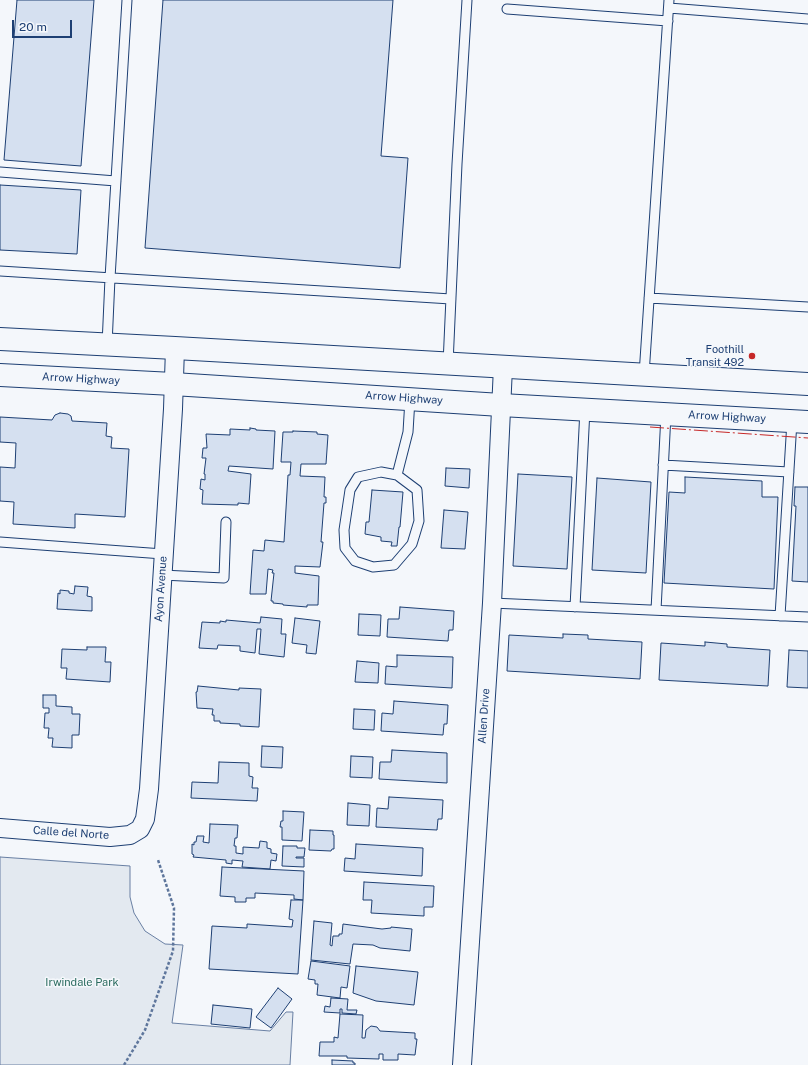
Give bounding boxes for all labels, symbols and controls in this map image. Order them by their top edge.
scale bar [14,12,74,38]
text: 20 m [19,20,47,34]
place label: Foothill Transit 492 [686,343,744,369]
marker: Foothill Transit 492 [747,351,757,361]
street label: Arrow Highway [42,370,120,388]
street label: Arrow Highway [365,389,443,407]
street label: Arrow Highway [688,408,766,426]
street label: Ayon Avenue [152,556,170,622]
street label: Allen Drive [475,688,493,744]
street label: Calle del Norte [32,824,110,842]
park label: Irwindale Park [45,976,119,990]

